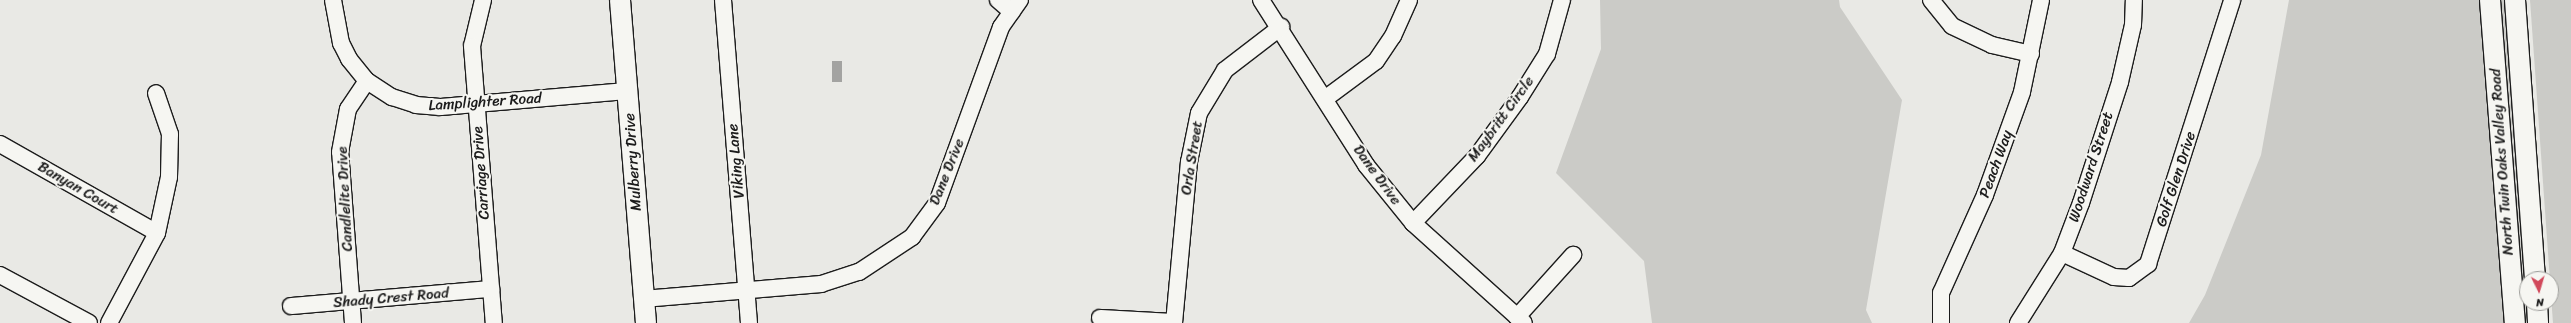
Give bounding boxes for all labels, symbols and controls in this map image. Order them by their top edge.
street label: North Twin Oaks Valley Road [2486,68,2518,256]
street label: Maybritt Circle [1464,73,1538,165]
street label: Lamplighter Road [428,89,542,115]
street label: Woodward Street [2065,110,2117,224]
street label: Mulberry Drive [621,112,645,212]
street label: Orla Street [1177,119,1207,197]
street label: Viking Lane [724,123,748,199]
street label: Carriage Drive [469,125,493,221]
street label: Peach Way [1975,128,2017,200]
street label: Golf Glen Drive [2152,129,2200,229]
street label: Dane Drive [926,136,968,208]
street label: Dane Drive [1349,141,1405,209]
street label: Candlelite Drive [333,146,357,252]
street label: Banyan Court [34,158,122,218]
north arrow [2519,271,2559,311]
street label: Shady Crest Road [332,284,450,312]
text: N [2535,293,2545,312]

